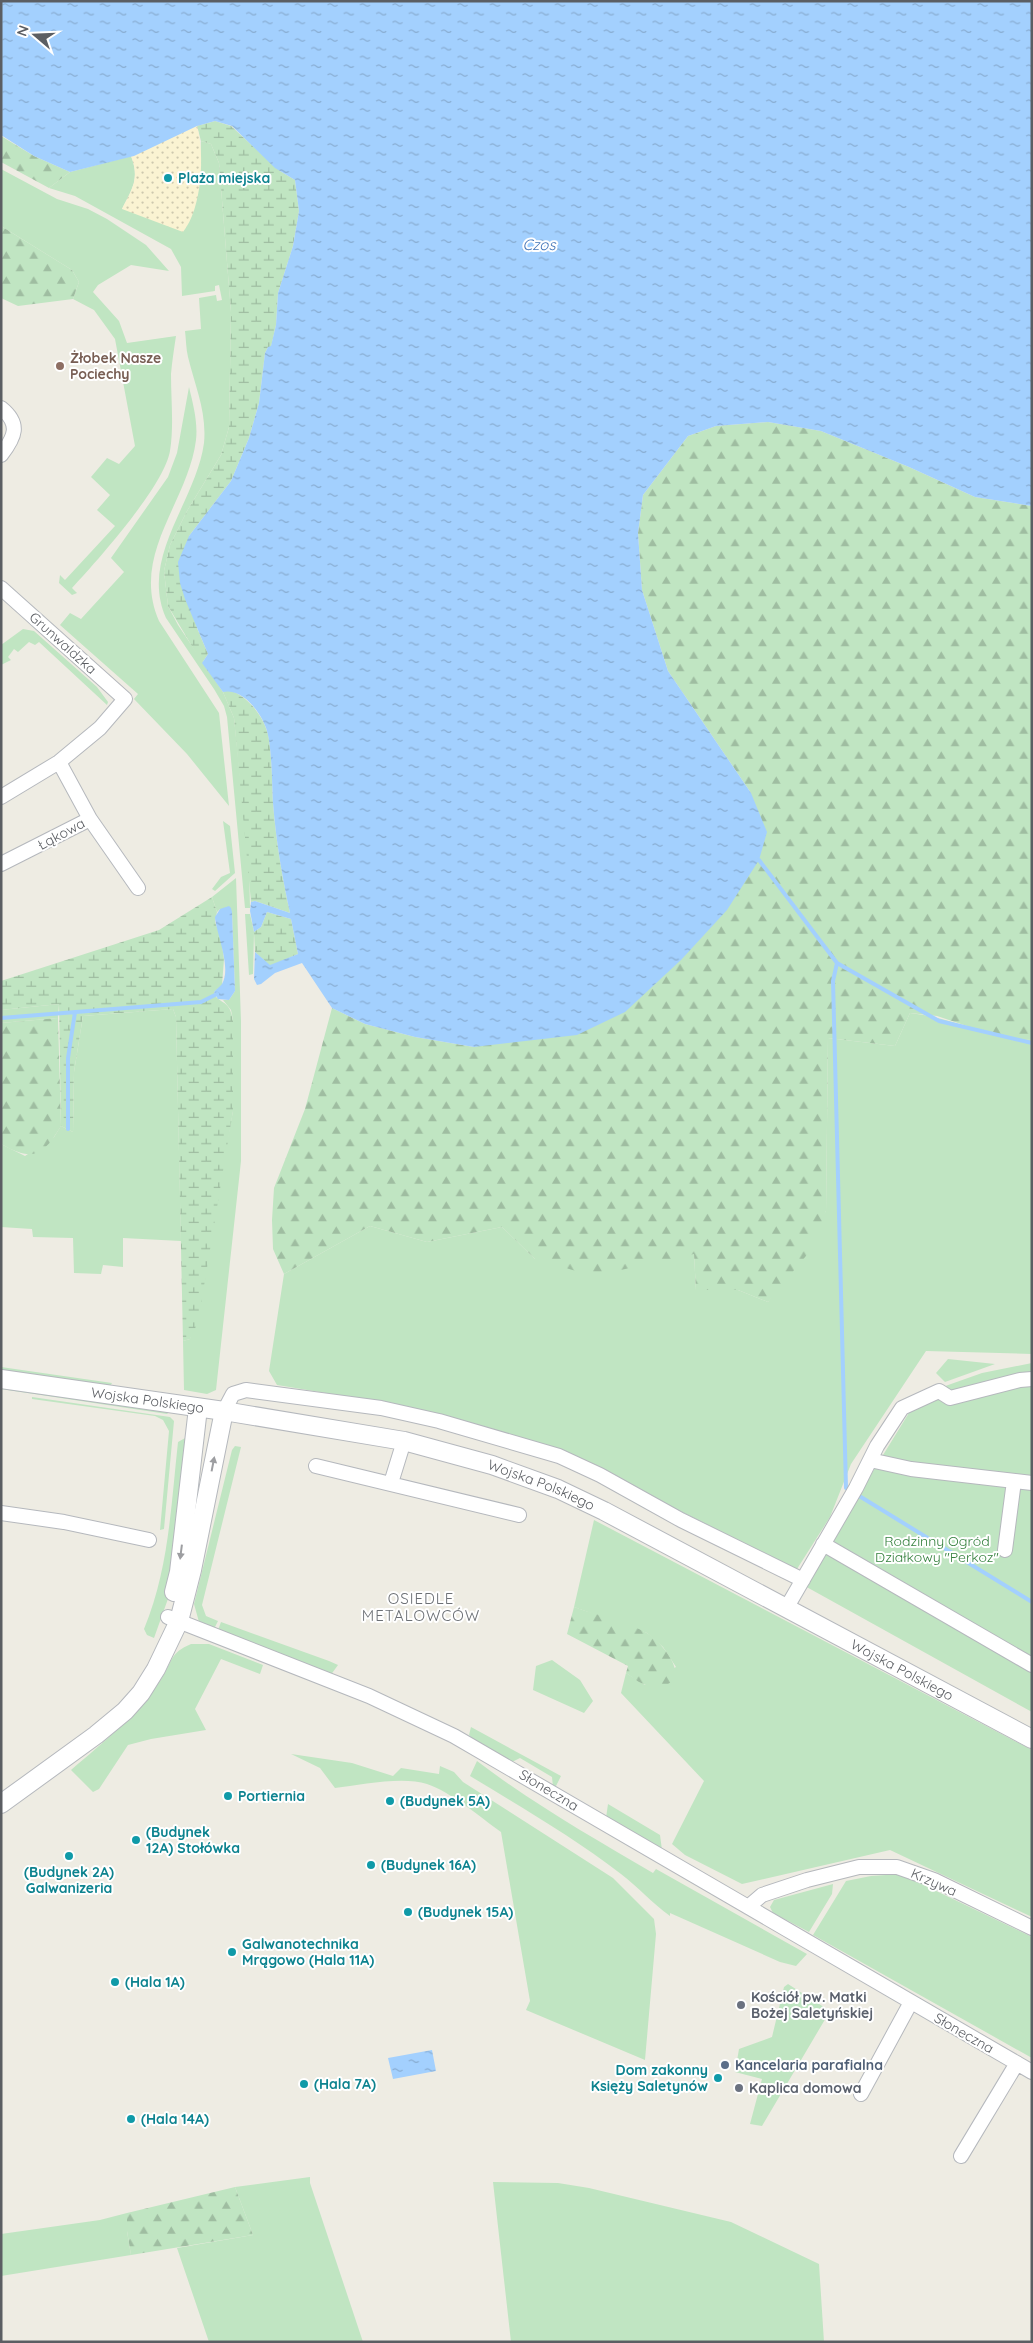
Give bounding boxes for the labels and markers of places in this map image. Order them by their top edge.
place label: Plaża miejska [178,169,270,187]
marker: Plaża miejska [162,172,174,184]
place label: Żłobek Nasze Pociechy [70,349,161,383]
marker: Żłobek Nasze Pociechy [54,360,66,372]
place label: Portiernia [238,1787,305,1805]
marker: Portiernia [222,1790,234,1802]
place label: (Budynek 5A) [400,1792,490,1810]
marker: (Budynek 5A) [384,1795,396,1807]
place label: (Budynek 12A) Stołówka [146,1823,240,1857]
marker: (Budynek 12A) Stołówka [130,1834,142,1846]
marker: (Budynek 2A) Galwanizeria [63,1850,75,1862]
place label: (Budynek 16A) [381,1856,476,1874]
marker: (Budynek 16A) [365,1859,377,1871]
place label: (Budynek 2A) Galwanizeria [24,1863,114,1897]
place label: (Budynek 15A) [418,1903,513,1921]
marker: (Budynek 15A) [402,1906,414,1918]
place label: Galwanotechnika Mrągowo (Hala 11A) [242,1935,374,1969]
marker: Galwanotechnika Mrągowo (Hala 11A) [226,1946,238,1958]
place label: (Hala 1A) [125,1973,185,1991]
marker: (Hala 1A) [109,1976,121,1988]
place label: Kościół pw. Matki Bożej Saletyńskiej [751,1988,873,2022]
marker: Kościół pw. Matki Bożej Saletyńskiej [735,1999,747,2011]
place label: Kancelaria parafialna [735,2056,883,2074]
marker: Kancelaria parafialna [719,2059,731,2071]
place label: Dom zakonny Księży Saletynów [591,2061,708,2095]
marker: Dom zakonny Księży Saletynów [712,2072,724,2084]
place label: (Hala 7A) [314,2075,376,2093]
marker: (Hala 7A) [298,2078,310,2090]
place label: Kaplica domowa [749,2079,862,2097]
marker: Kaplica domowa [733,2082,745,2094]
place label: (Hala 14A) [141,2110,209,2128]
marker: (Hala 14A) [125,2113,137,2125]

